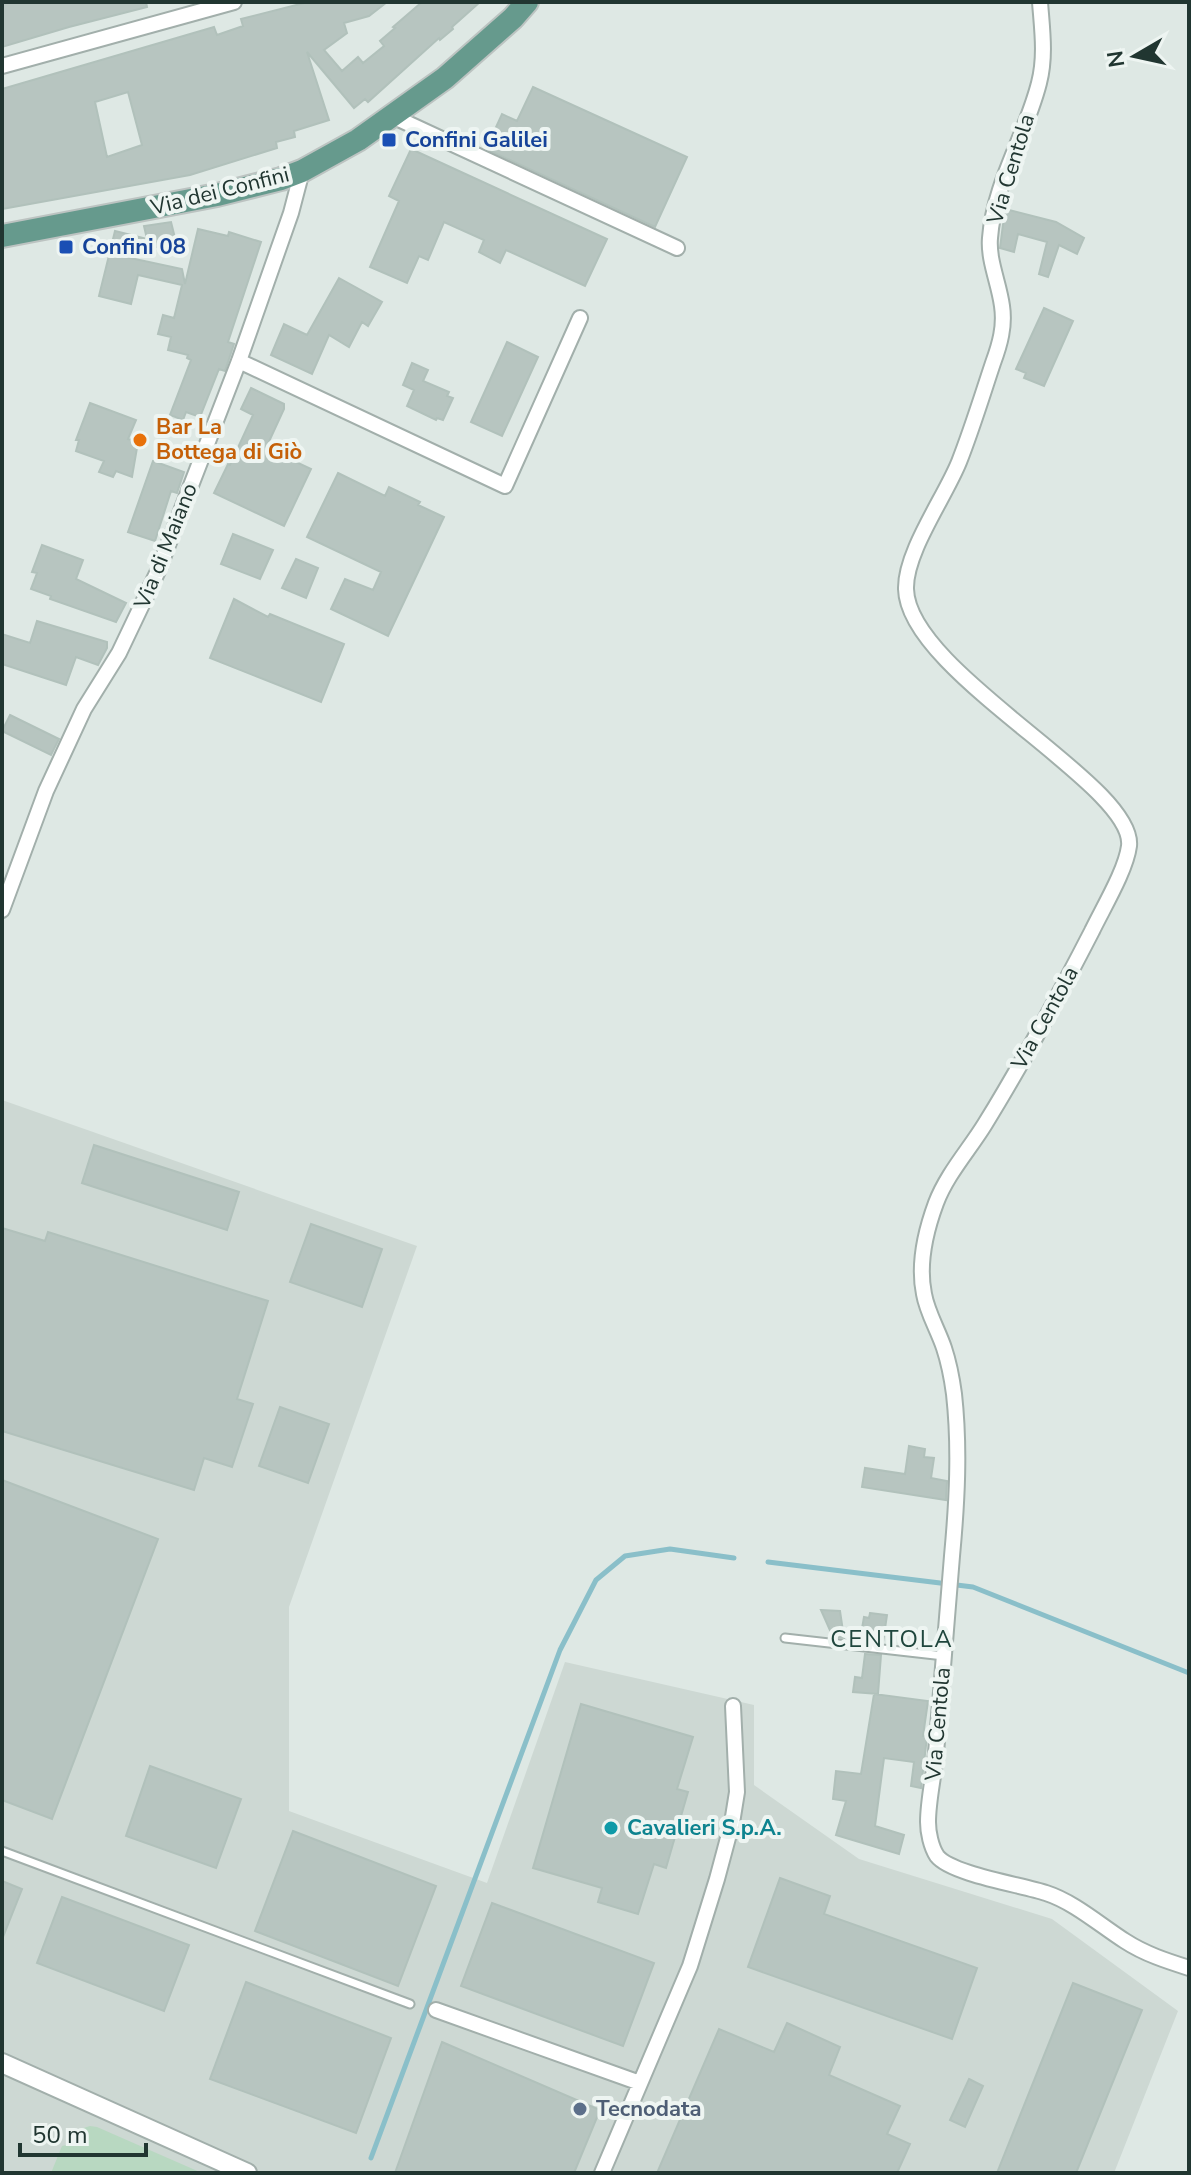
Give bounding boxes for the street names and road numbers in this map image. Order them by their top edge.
street label: Via Centola [980,110,1042,229]
street label: Via dei Confini [147,159,292,223]
street label: Via di Maiano [127,479,205,614]
street label: Via Centola [1004,961,1086,1076]
street label: Via Centola [918,1666,958,1783]

